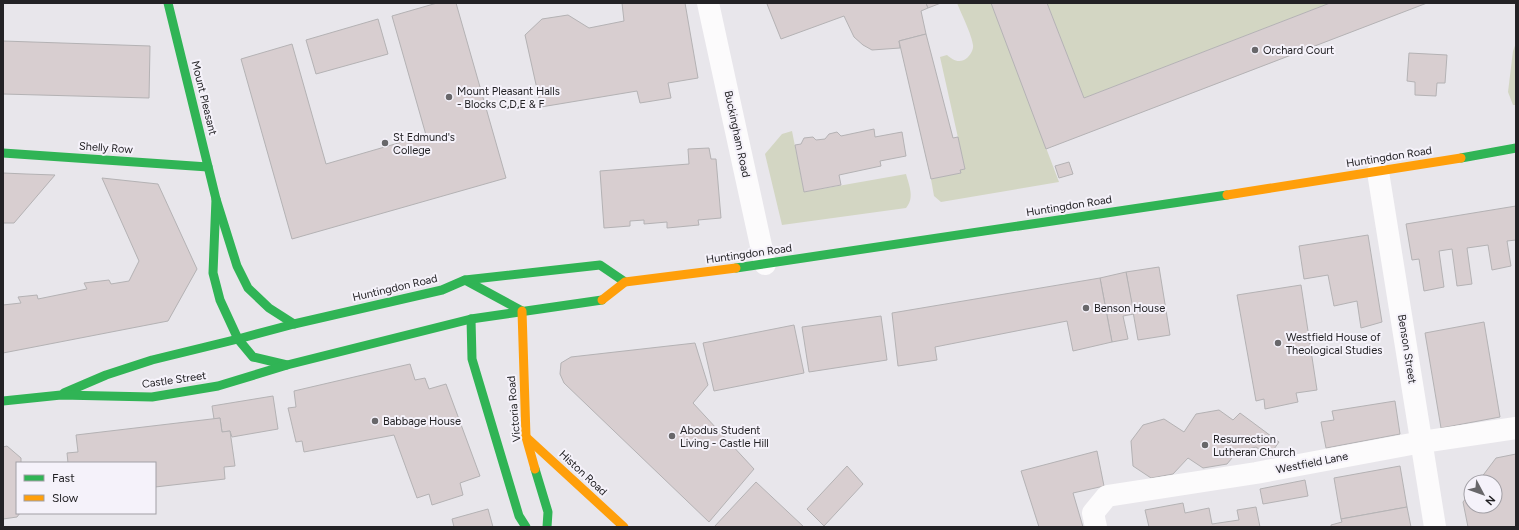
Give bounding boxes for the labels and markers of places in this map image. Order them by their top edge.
place label: Orchard Court [1263,44,1334,57]
marker: Orchard Court [1250,45,1260,55]
place label: Mount Pleasant Halls - Blocks C,D,E & F [457,85,560,111]
marker: Mount Pleasant Halls - Blocks C,D,E & F [444,92,454,102]
place label: St Edmund's College [393,131,455,157]
marker: St Edmund's College [380,138,390,148]
place label: Benson House [1094,302,1165,315]
marker: Benson House [1081,303,1091,313]
place label: Westfield House of Theological Studies [1286,331,1382,357]
marker: Westfield House of Theological Studies [1273,338,1283,348]
place label: Babbage House [383,415,461,428]
marker: Babbage House [370,416,380,426]
place label: Abodus Student Living - Castle Hill [680,424,769,450]
marker: Abodus Student Living - Castle Hill [667,431,677,441]
place label: Resurrection Lutheran Church [1213,433,1295,459]
marker: Resurrection Lutheran Church [1200,440,1210,450]

